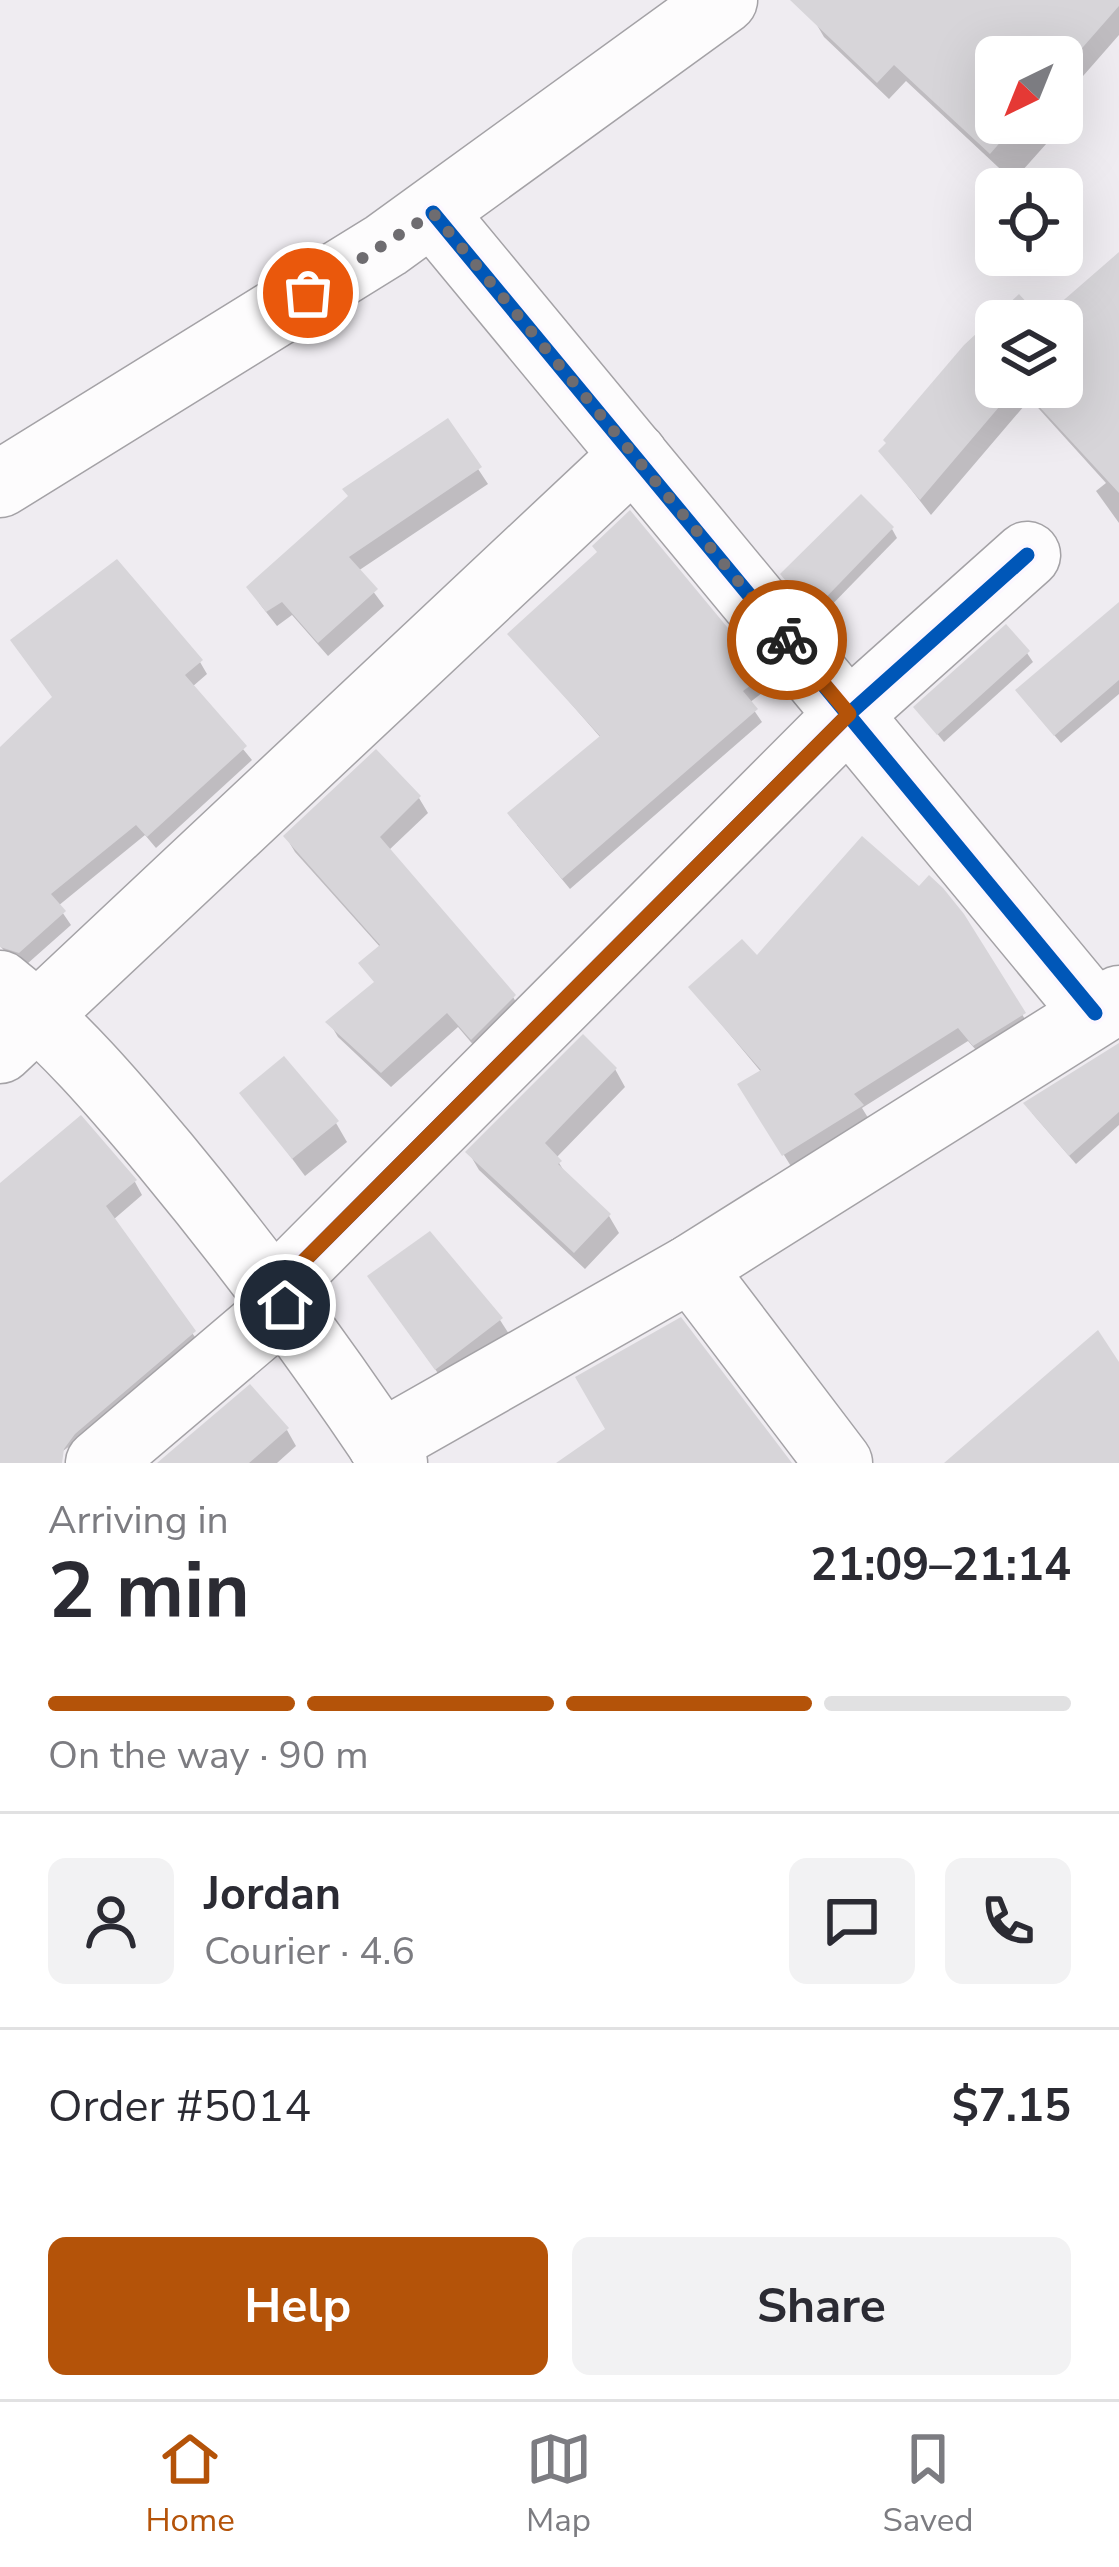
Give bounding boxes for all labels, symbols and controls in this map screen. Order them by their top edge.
north arrow [975,36,1083,144]
map controls [975,36,1083,408]
button: locate [975,168,1083,276]
pin [257,242,359,344]
icon: bag [275,260,341,326]
button: layers [975,300,1083,408]
courier [727,580,847,700]
icon: bike [754,607,820,673]
pin [234,1254,336,1356]
icon: home [252,1272,318,1338]
text: Arriving in [48,1494,229,1547]
text: 21:09–21:14 [810,1535,1071,1596]
text: 2 min [48,1538,250,1645]
text: On the way · 90 m [48,1729,369,1782]
button: person [48,1858,174,1984]
button: chat [789,1858,915,1984]
button: phone [945,1858,1071,1984]
text: Jordan [204,1864,341,1925]
text: Courier · 4.6 [204,1925,415,1978]
text: Order #5014 [48,2076,311,2137]
text: $7.15 [952,2076,1071,2137]
button: Help [48,2237,548,2375]
button: Share [572,2237,1071,2375]
tab: Home [145,2426,235,2543]
tab: Map [526,2426,592,2543]
tab: Saved [882,2426,974,2543]

